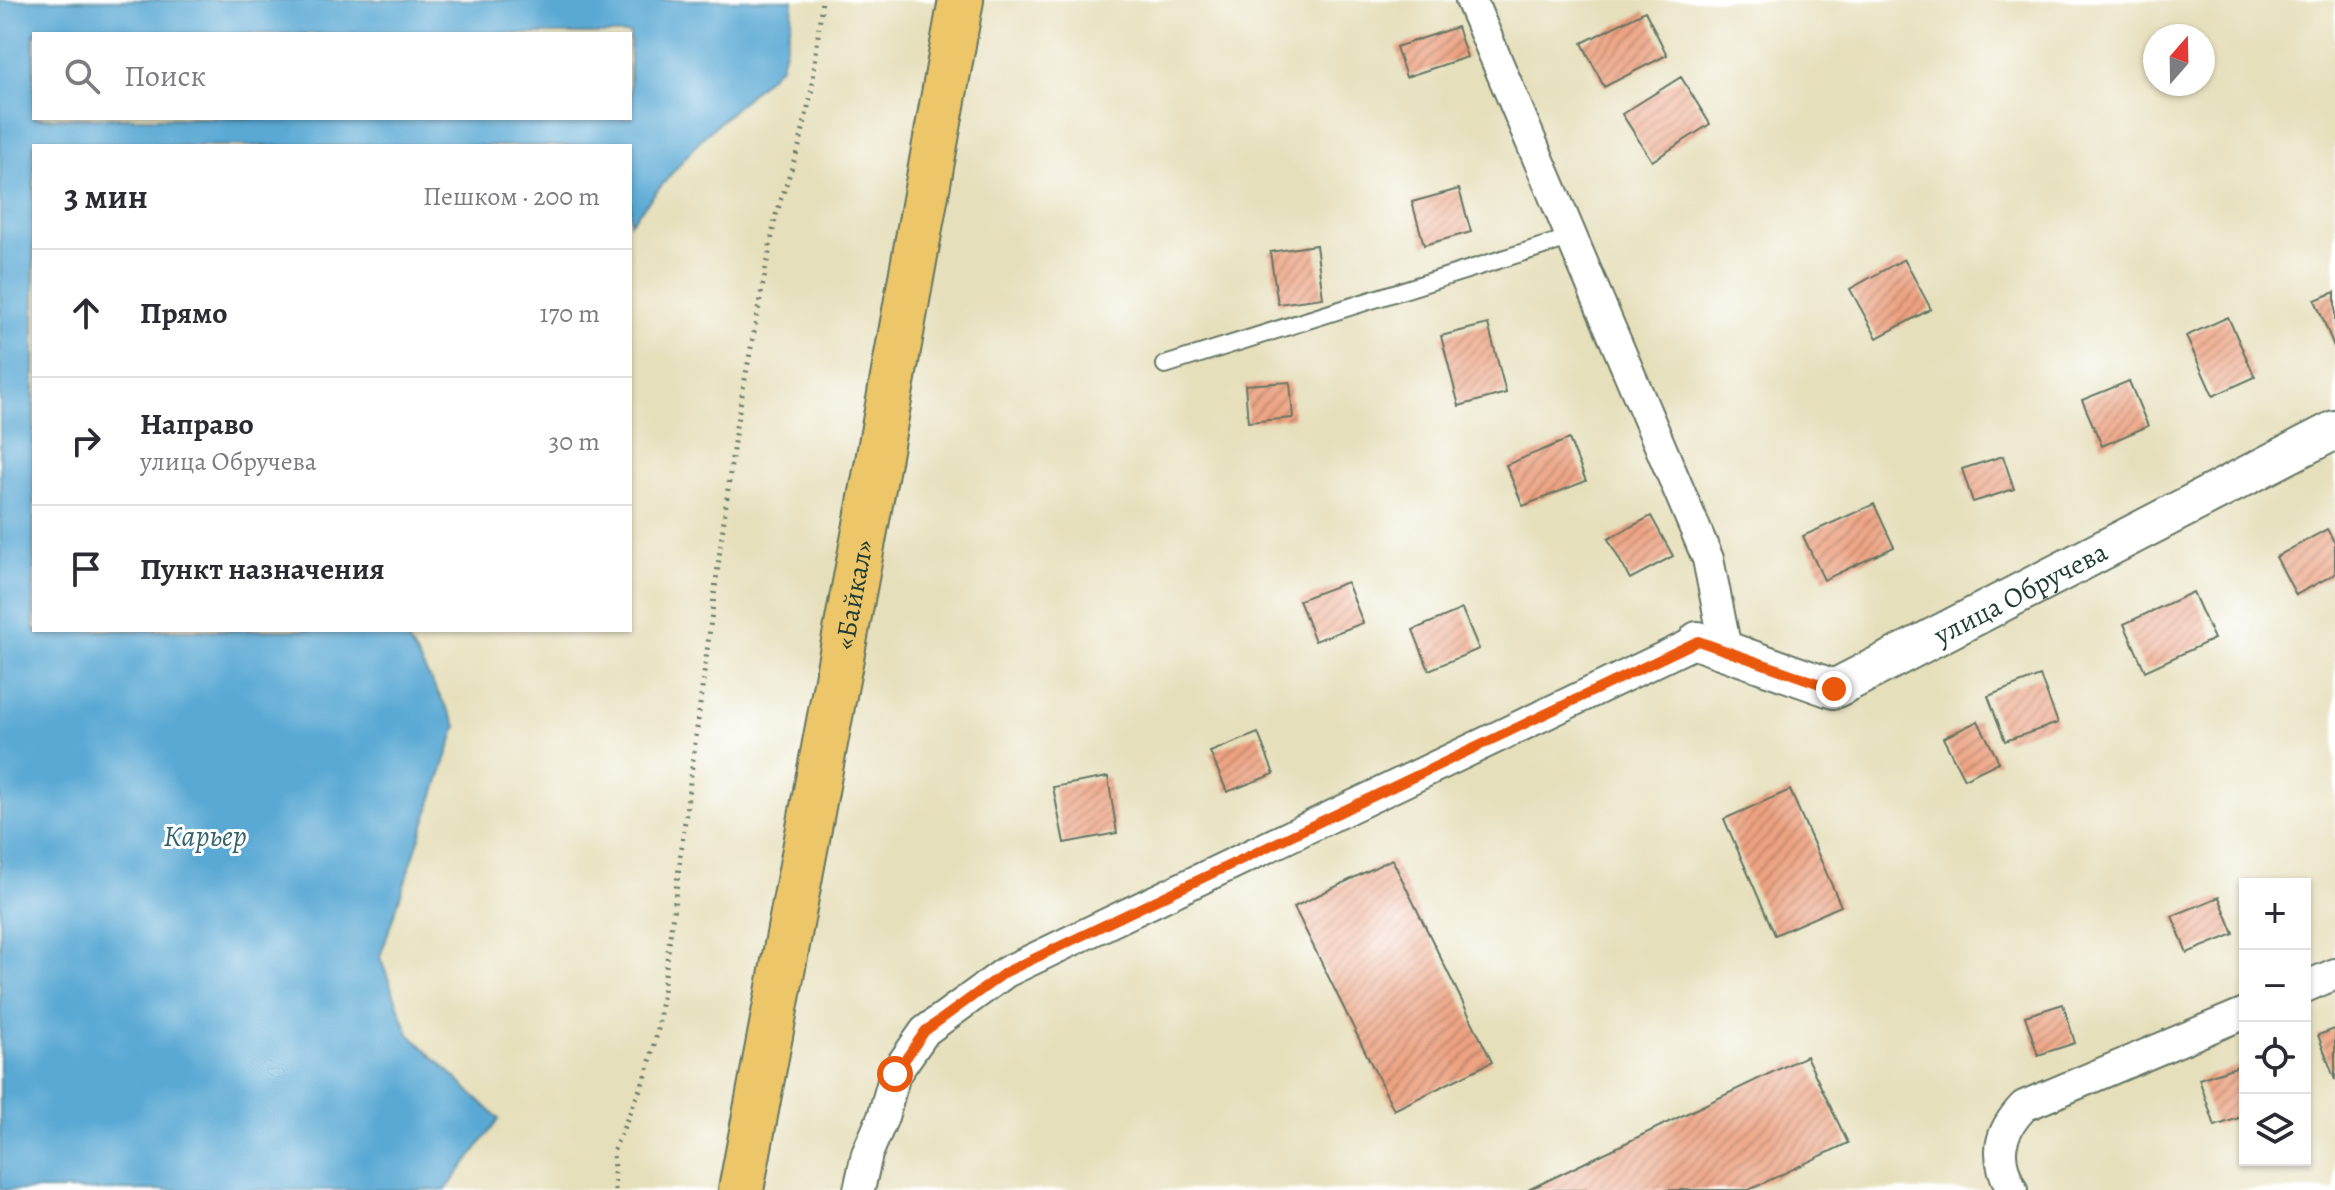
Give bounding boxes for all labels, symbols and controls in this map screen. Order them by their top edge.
north arrow [2143,24,2215,96]
search box [32,32,632,120]
icon: search [60,54,104,98]
text: Поиск [124,56,206,96]
text: 3 мин [64,173,148,220]
text: Пешком · 200 m [423,179,600,214]
icon: ahead [64,291,108,335]
text: Прямо [140,293,227,333]
text: 170 m [540,296,600,331]
text: Направо [140,404,254,444]
icon: right [64,419,108,463]
text: 30 m [549,424,600,459]
text: улица Обручева [140,444,317,479]
street label: улица Обручева [1927,533,2114,655]
street label: «Байкал» [825,537,883,653]
icon: arrive [64,547,108,591]
text: Пункт назначения [140,549,385,589]
route end [1816,671,1852,707]
water label: Карьер [163,816,247,856]
map controls [2239,878,2311,1166]
button: + [2239,878,2311,950]
button: − [2239,950,2311,1022]
button: locate [2239,1022,2311,1094]
route start [877,1056,913,1092]
button: layers [2239,1094,2311,1166]

